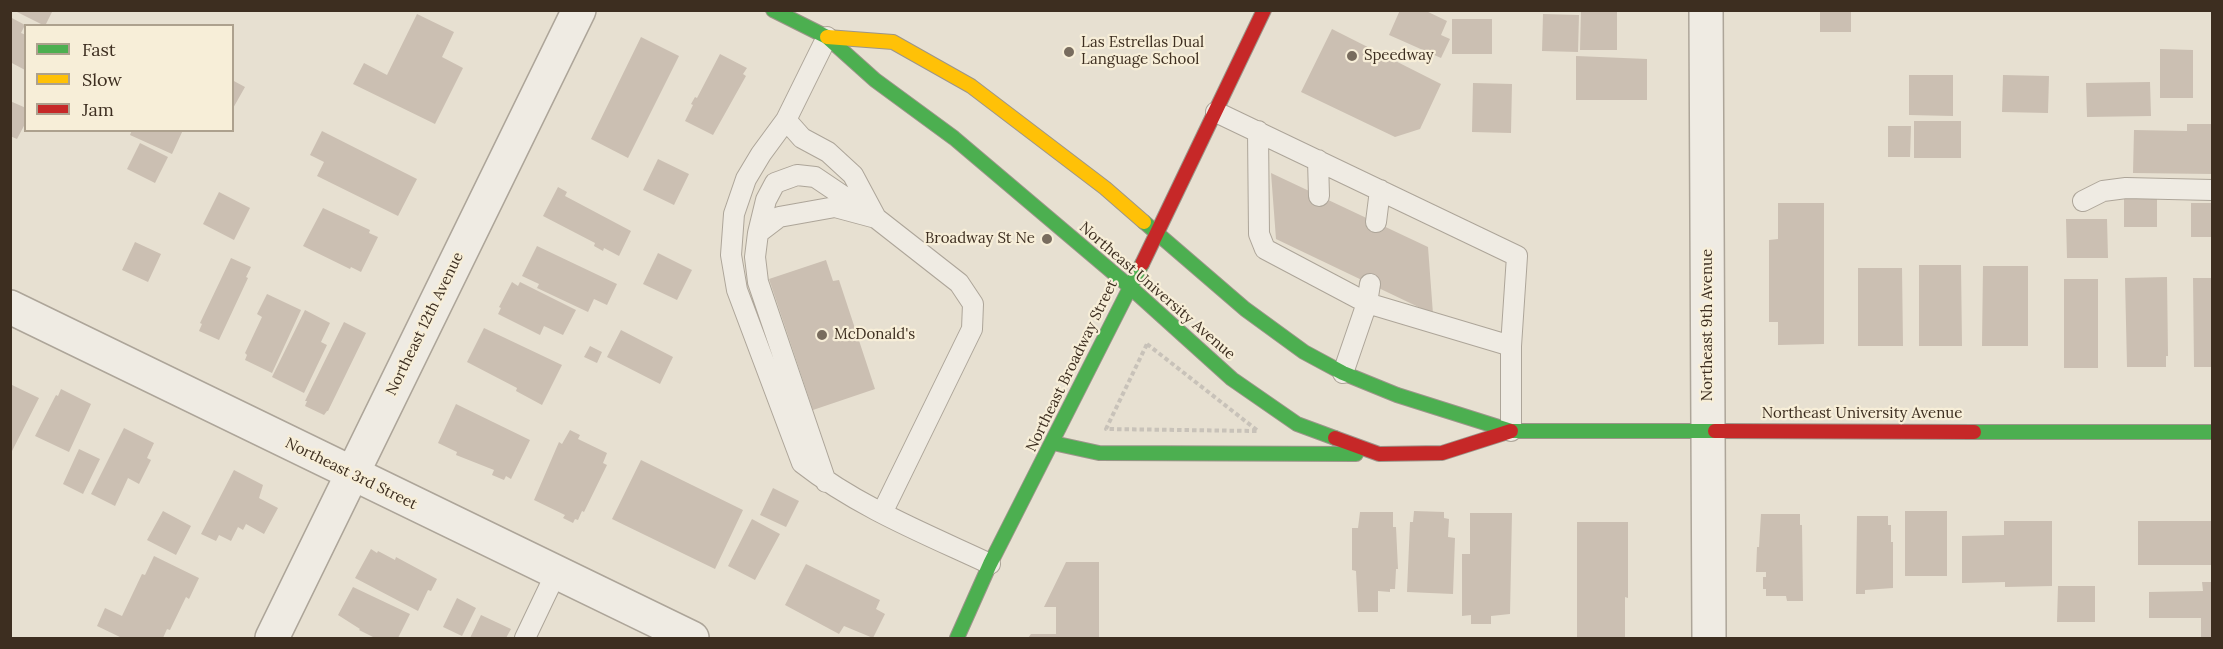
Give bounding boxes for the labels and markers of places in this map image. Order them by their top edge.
place label: Las Estrellas Dual Language School [1081,34,1204,69]
marker: Las Estrellas Dual Language School [1062,45,1076,59]
place label: Speedway [1364,47,1434,65]
marker: Speedway [1345,49,1359,63]
place label: Broadway St Ne [925,230,1035,248]
marker: Broadway St Ne [1040,232,1054,246]
place label: McDonald's [834,326,915,344]
marker: McDonald's [815,328,829,342]

